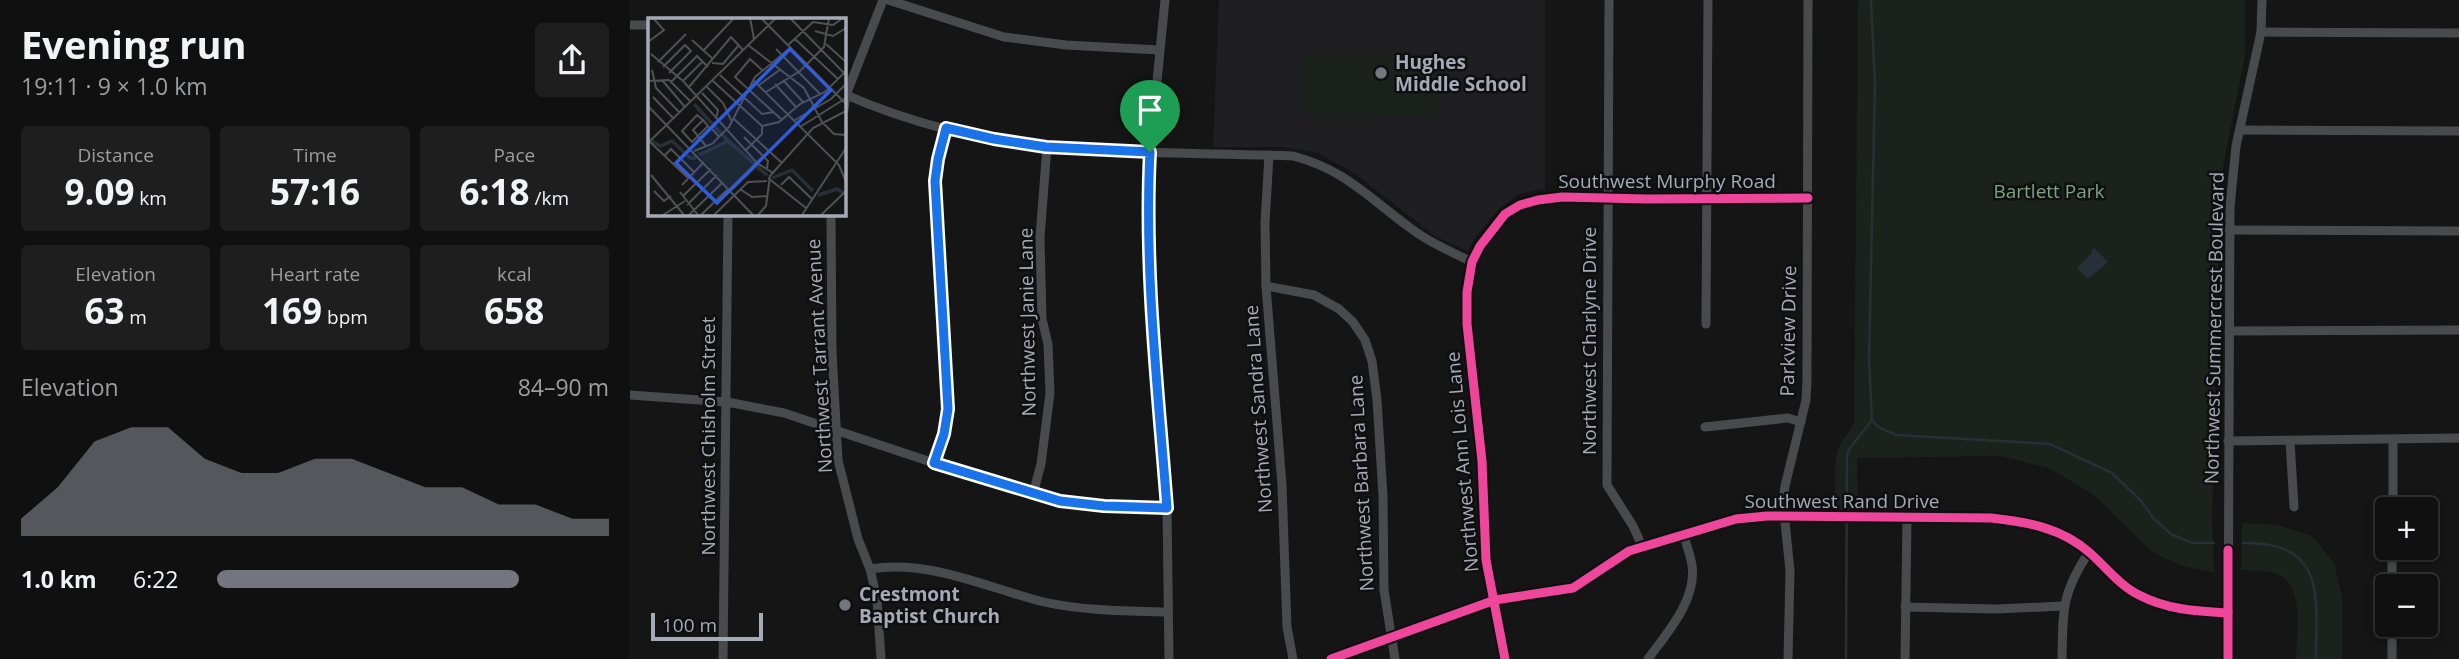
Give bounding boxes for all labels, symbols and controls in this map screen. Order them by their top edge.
text: Evening run [21,18,246,70]
inset map [648,18,845,215]
button: share [535,23,609,97]
place label: Hughes Middle School [1395,49,1527,97]
marker: Hughes Middle School [1373,65,1389,81]
text: 19:11 · 9 × 1.0 km [21,70,208,102]
pin [1120,80,1180,152]
icon: arrive [1131,91,1169,129]
text: Distance [77,142,154,168]
text: Time [293,142,337,168]
text: Pace [493,142,535,168]
text: 9.09 [64,168,134,215]
text: 57:16 [270,168,360,215]
text: 6:18 [460,168,530,215]
street label: Southwest Murphy Road [1558,168,1776,194]
street label: Northwest Summercrest Boulevard [2198,172,2230,484]
park label: Bartlett Park [1993,178,2105,204]
text: km [134,185,167,211]
text: /km [530,185,569,211]
street label: Northwest Janie Lane [1012,227,1042,417]
street label: Northwest Charlyne Drive [1576,227,1602,455]
street label: Northwest Tarrant Avenue [800,238,838,474]
text: Elevation [75,261,156,287]
text: Heart rate [270,261,360,287]
text: kcal [497,261,532,287]
street label: Parkview Drive [1774,265,1802,397]
text: 63 [84,287,124,334]
text: 169 [262,287,322,334]
text: 658 [484,287,544,334]
text: m [124,304,147,330]
text: bpm [322,304,368,330]
street label: Northwest Sandra Lane [1238,304,1278,514]
street label: Northwest Chisholm Street [695,316,721,556]
street label: Northwest Ann Lois Lane [1439,351,1485,573]
text: Elevation [21,371,119,403]
text: 84–90 m [518,371,609,403]
street label: Northwest Barbara Lane [1342,374,1380,592]
street label: Southwest Rand Drive [1744,488,1940,514]
map controls [2375,497,2438,637]
button: + [2375,497,2438,560]
text: 1.0 km [21,563,97,595]
text: 6:22 [133,563,179,595]
button: − [2375,574,2438,637]
place label: Crestmont Baptist Church [859,581,1000,629]
marker: Crestmont Baptist Church [837,597,853,613]
scale bar [651,610,763,642]
text: 100 m [662,612,717,638]

